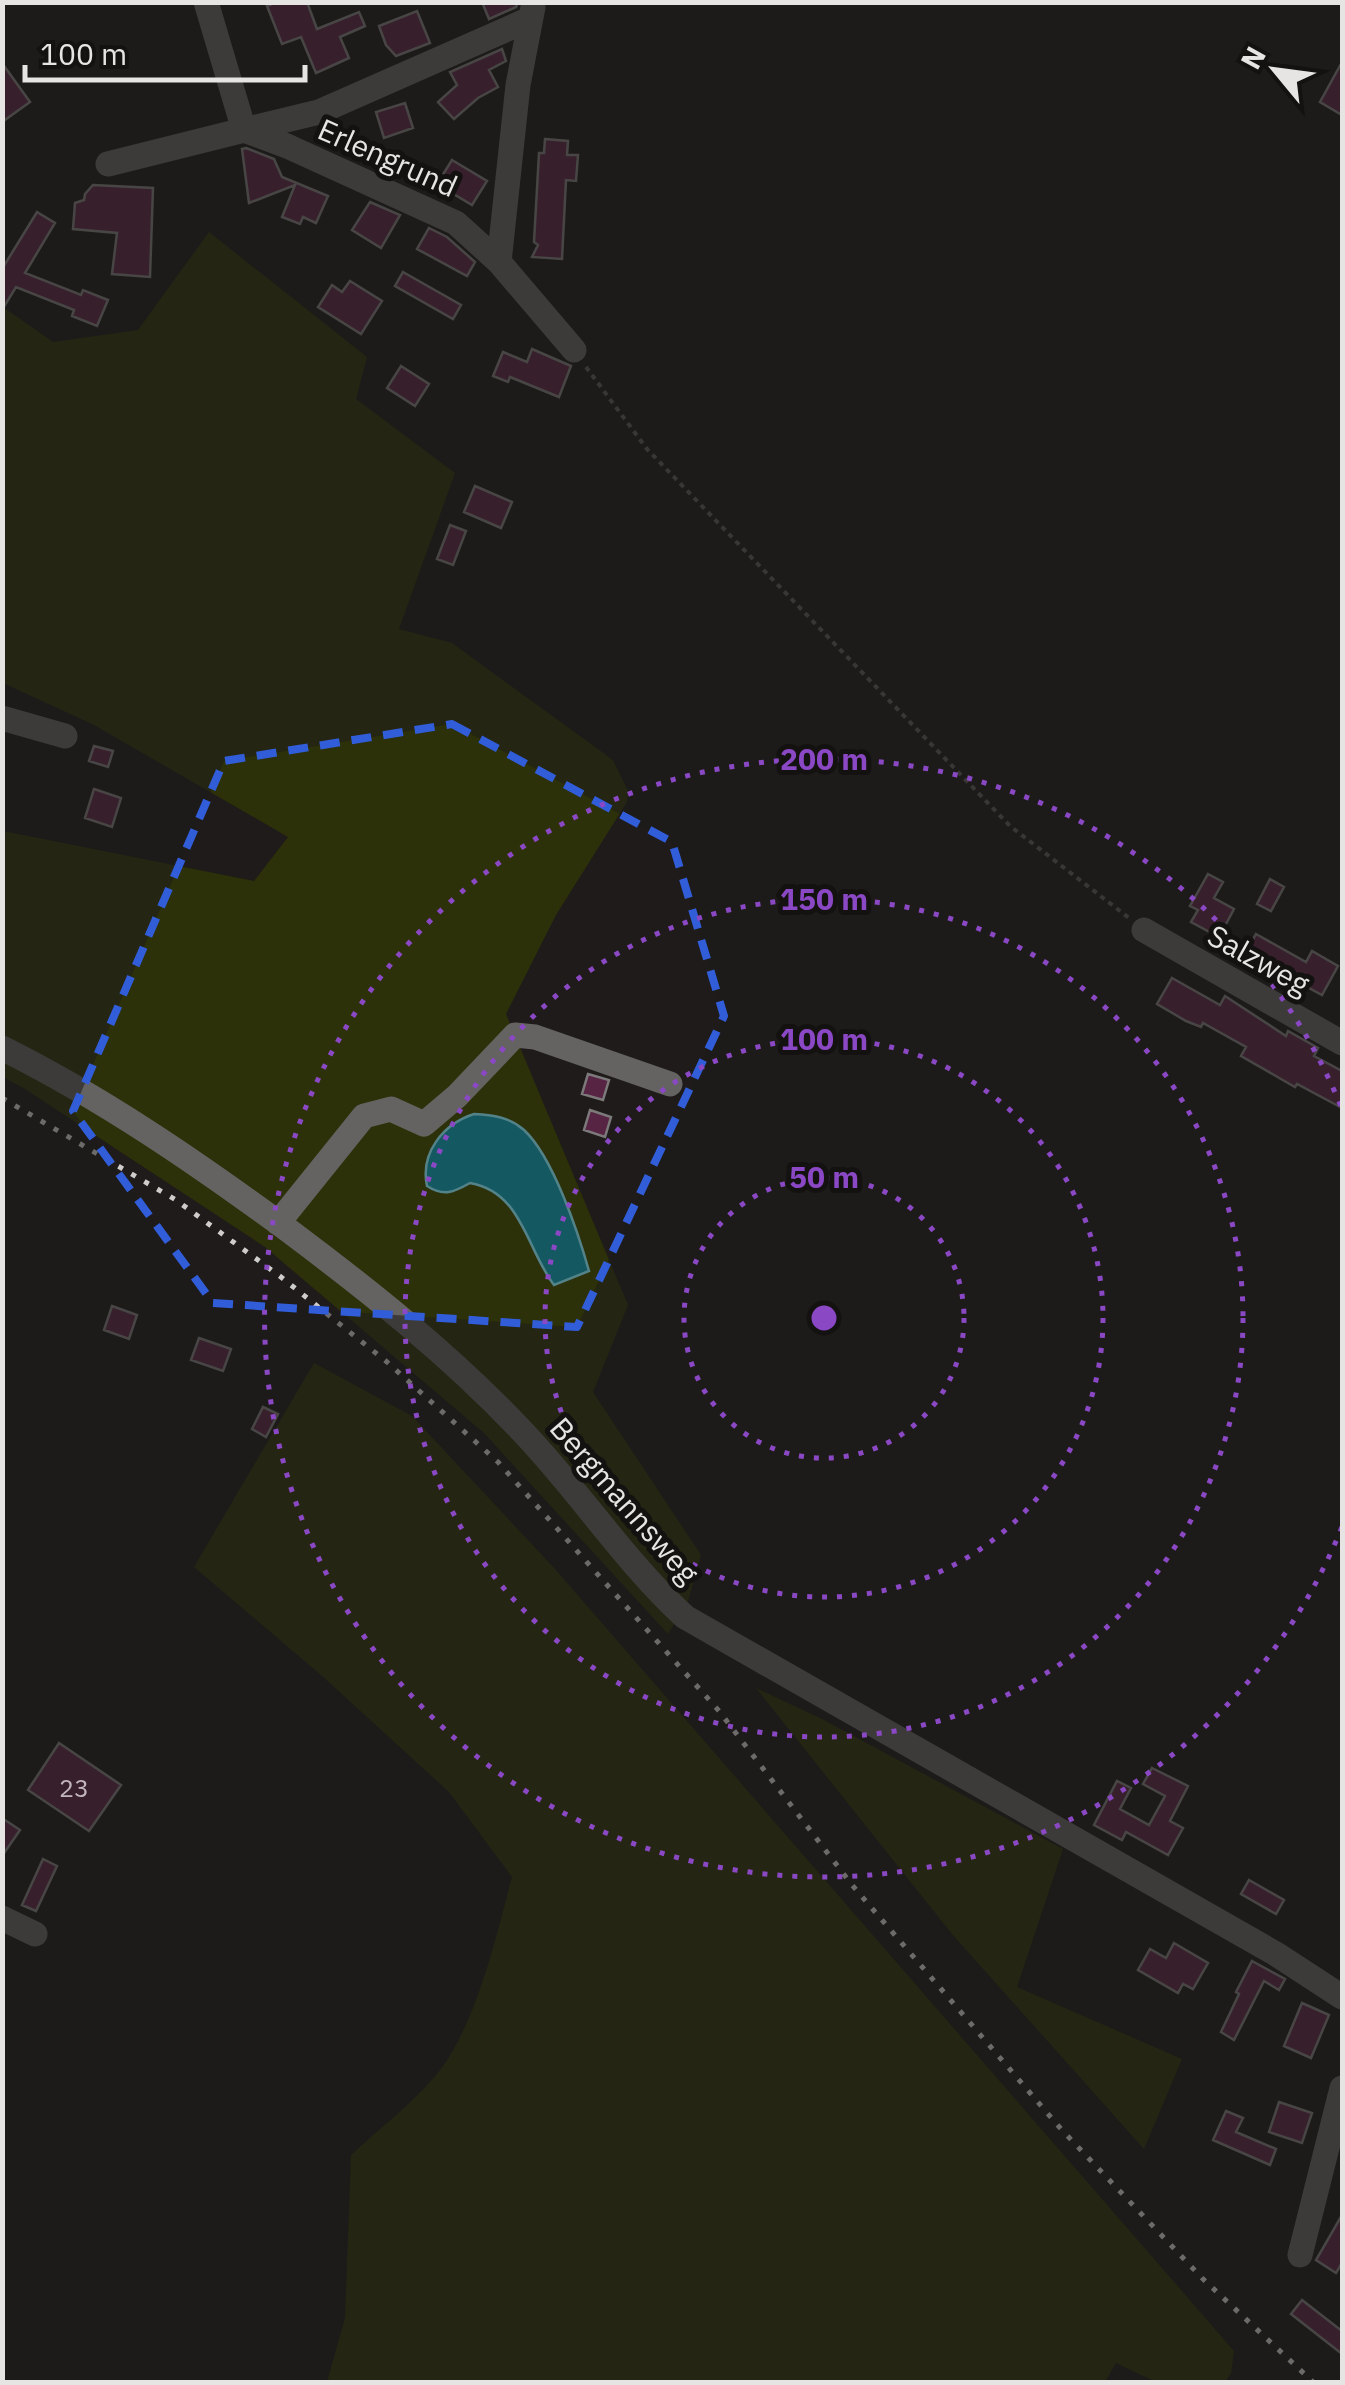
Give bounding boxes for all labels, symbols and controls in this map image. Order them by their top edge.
scale bar [25,20,305,82]
north arrow [1225,20,1325,120]
text: 100 m [40,34,127,73]
text: N [1232,40,1274,75]
street label: Erlengrund [312,109,464,205]
text: 200 m [780,739,868,778]
text: 150 m [780,879,868,918]
street label: Salzweg [1201,915,1317,1003]
text: 100 m [780,1019,868,1058]
text: 50 m [789,1157,859,1196]
centre of rings [806,1300,842,1336]
street label: Bergmannsweg [542,1409,708,1591]
house number: 23 [59,1771,89,1804]

